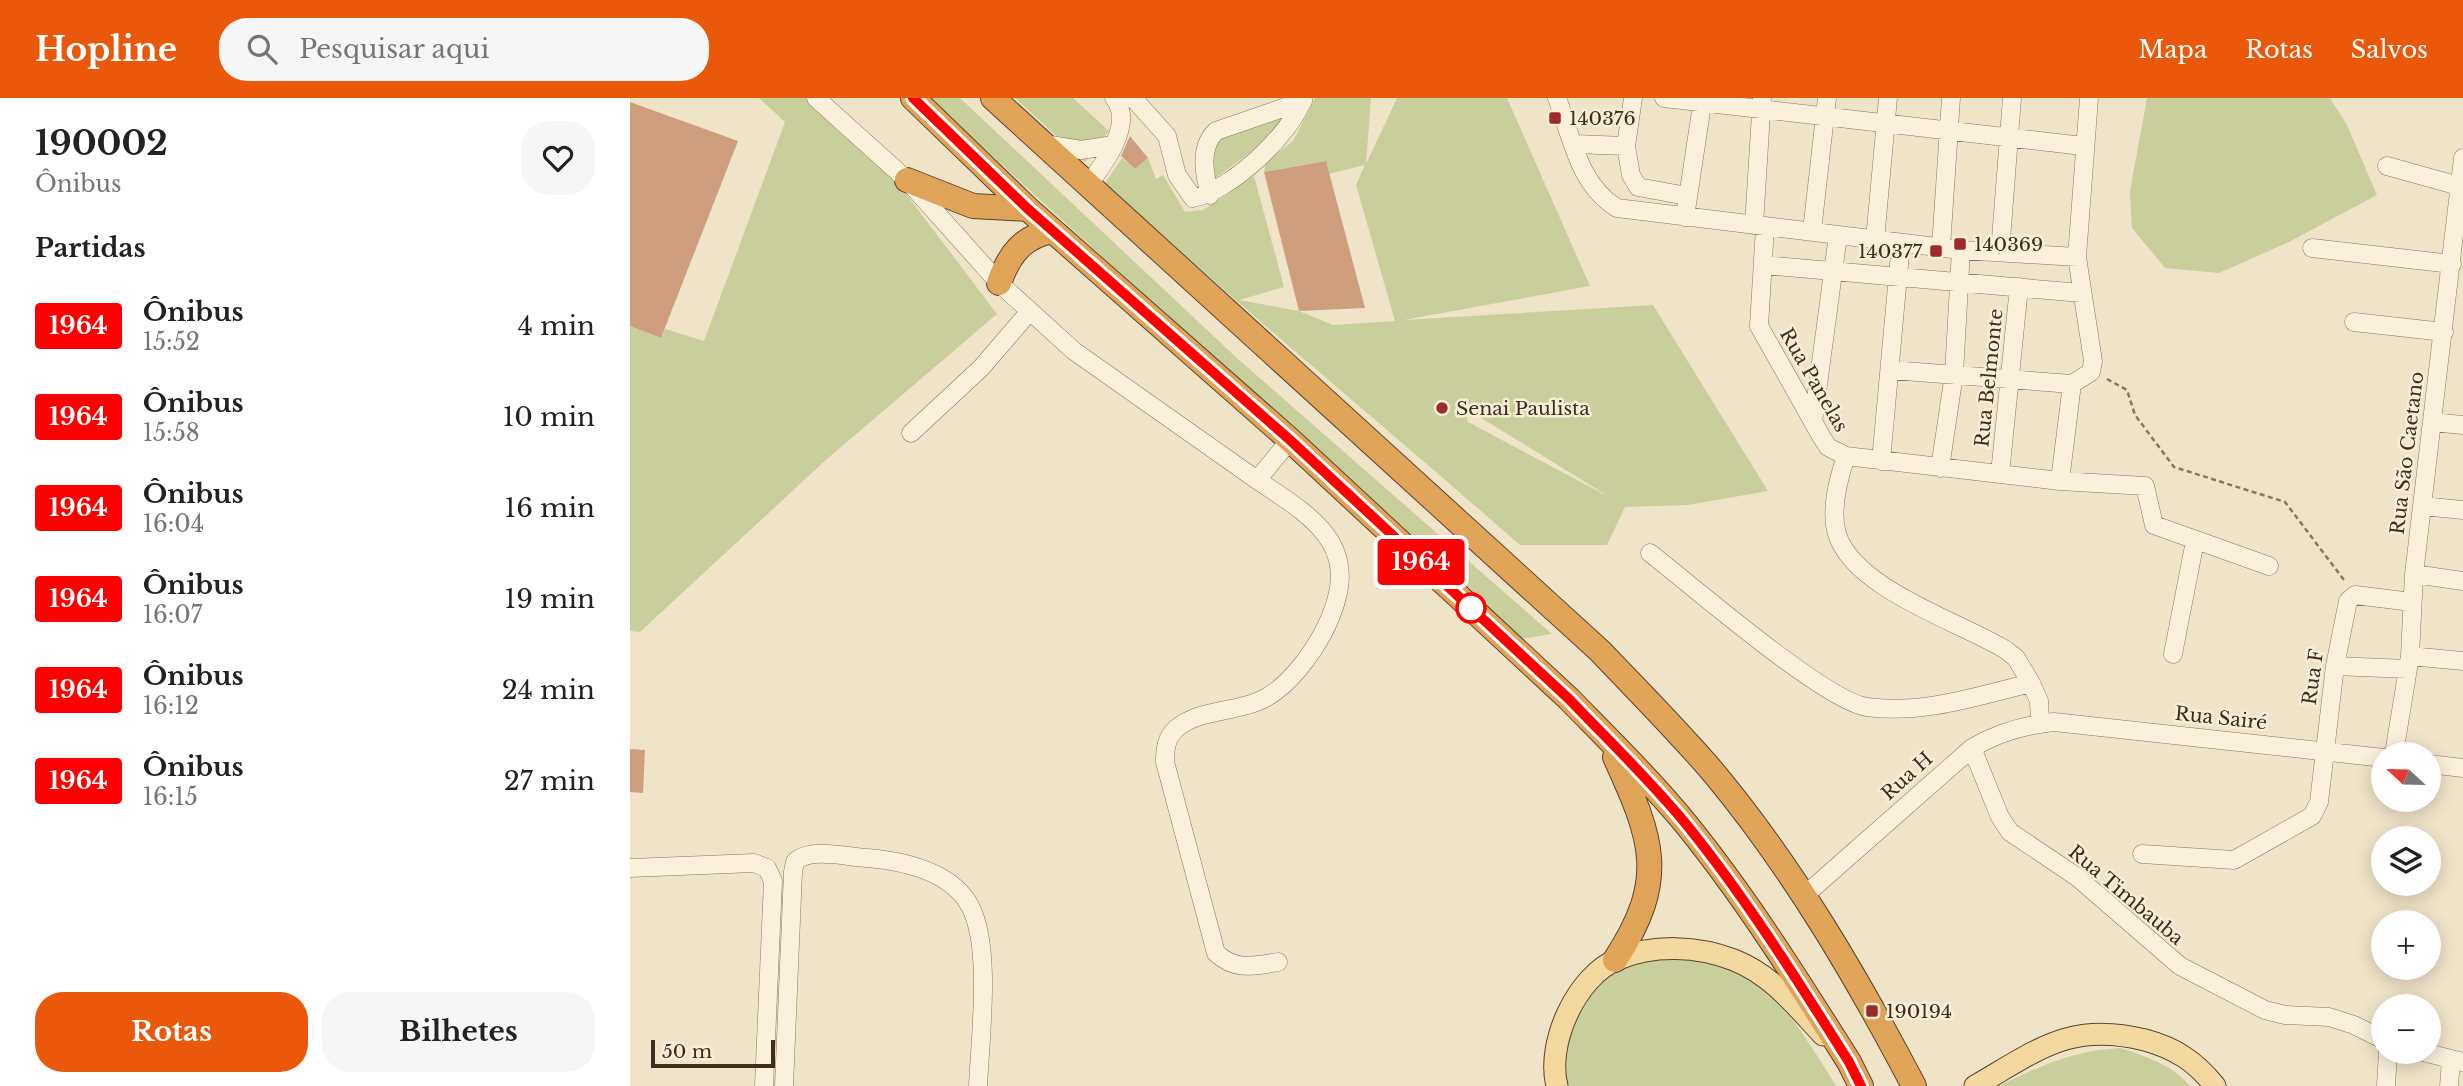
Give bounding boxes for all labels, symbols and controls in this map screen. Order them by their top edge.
search box [219,18,709,81]
text: Hopline [35,29,177,70]
icon: search [243,30,281,68]
text: Pesquisar aqui [299,33,489,65]
text: Mapa [2138,35,2207,64]
text: Rotas [2245,35,2313,64]
text: Salvos [2351,35,2428,64]
place label: 140376 [1569,107,1636,130]
marker: 140376 [1547,110,1563,126]
button: heart [521,121,595,195]
text: 190002 [35,123,168,164]
text: Ônibus [35,170,121,198]
text: Partidas [35,232,146,264]
place label: 140369 [1974,233,2043,256]
marker: 140369 [1952,236,1968,252]
place label: 140377 [1858,240,1922,263]
marker: 140377 [1928,243,1944,259]
text: Ônibus [143,296,244,328]
street label: Rua Belmonte [1970,308,2008,448]
text: 4 min [518,310,595,342]
text: 1964 [49,311,108,340]
street label: Rua Panelas [1775,324,1853,436]
text: 15:52 [143,328,200,356]
street label: Rua São Caetano [2386,370,2428,536]
text: Ônibus [143,387,244,419]
place label: Senai Paulista [1456,397,1590,420]
marker: Senai Paulista [1434,400,1450,416]
text: 10 min [503,401,595,433]
text: 1964 [49,402,108,431]
text: 15:58 [143,419,200,447]
text: Ônibus [143,478,244,510]
text: 16 min [505,492,595,524]
text: 1964 [49,493,108,522]
text: 16:04 [143,510,204,538]
line badge: 1964 [1372,539,1470,585]
text: 1964 [1392,547,1450,576]
text: Ônibus [143,569,244,601]
text: 19 min [505,583,595,615]
text: 1964 [49,584,108,613]
unlabelled marker [1456,593,1486,623]
text: 16:07 [143,601,202,629]
street label: Rua F [2298,647,2328,706]
text: Ônibus [143,660,244,692]
text: 24 min [502,674,595,706]
text: 1964 [49,675,108,704]
text: 16:12 [143,692,199,720]
street label: Rua Sairé [2174,702,2268,734]
north arrow [2371,742,2441,812]
map controls [2371,742,2441,1064]
street label: Rua H [1877,747,1937,805]
text: Ônibus [143,751,244,783]
text: 27 min [504,765,595,797]
text: 1964 [49,766,108,795]
text: 16:15 [143,783,198,811]
button: layers [2371,826,2441,896]
street label: Rua Timbauba [2064,840,2189,950]
button: + [2371,910,2441,980]
button: Rotas [35,992,308,1072]
button: Bilhetes [322,992,595,1072]
button: − [2371,994,2441,1064]
place label: 190194 [1886,1000,1952,1023]
marker: 190194 [1864,1003,1880,1019]
scale bar [651,1037,775,1069]
text: 50 m [662,1040,712,1063]

